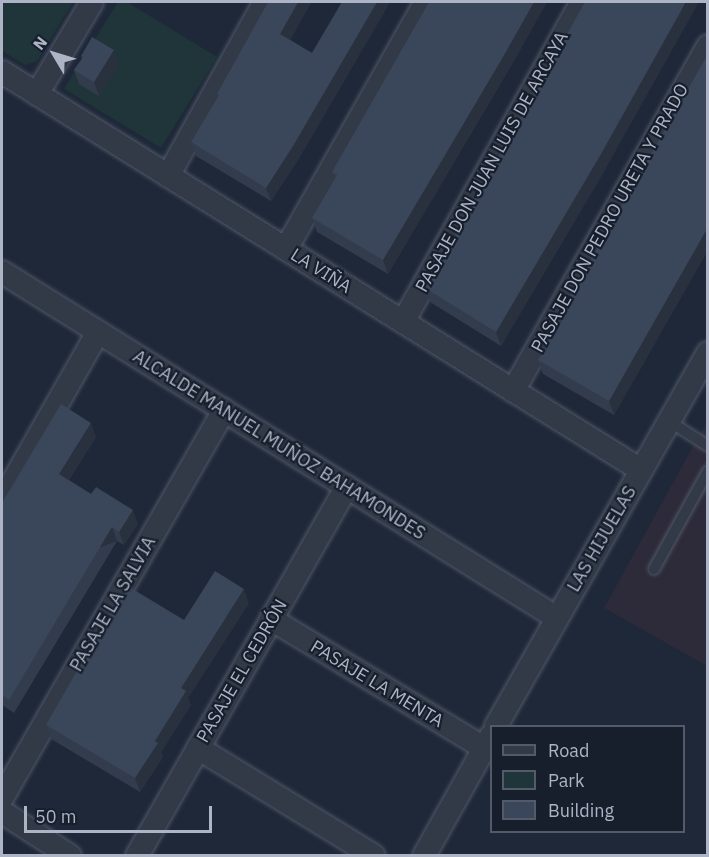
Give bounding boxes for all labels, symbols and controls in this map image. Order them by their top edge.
north arrow [24,24,84,84]
street label: PASAJE DON JUAN LUIS DE ARCAYA [411,28,573,296]
text: N [28,32,51,54]
street label: PASAJE DON PEDRO URETA Y PRADO [527,80,693,356]
street label: LA VIÑA [287,244,355,298]
street label: ALCALDE MANUEL MUÑOZ BAHAMONDES [129,346,429,544]
street label: LAS HIJUELAS [563,482,641,596]
street label: PASAJE LA SALVIA [66,533,160,675]
street label: PASAJE EL CEDRÓN [192,595,292,747]
street label: PASAJE LA MENTA [307,636,447,732]
legend [490,725,685,833]
text: Road [548,739,589,762]
text: Park [548,769,584,792]
scale bar [27,794,214,832]
text: Building [548,799,614,822]
text: 50 m [35,805,77,828]

